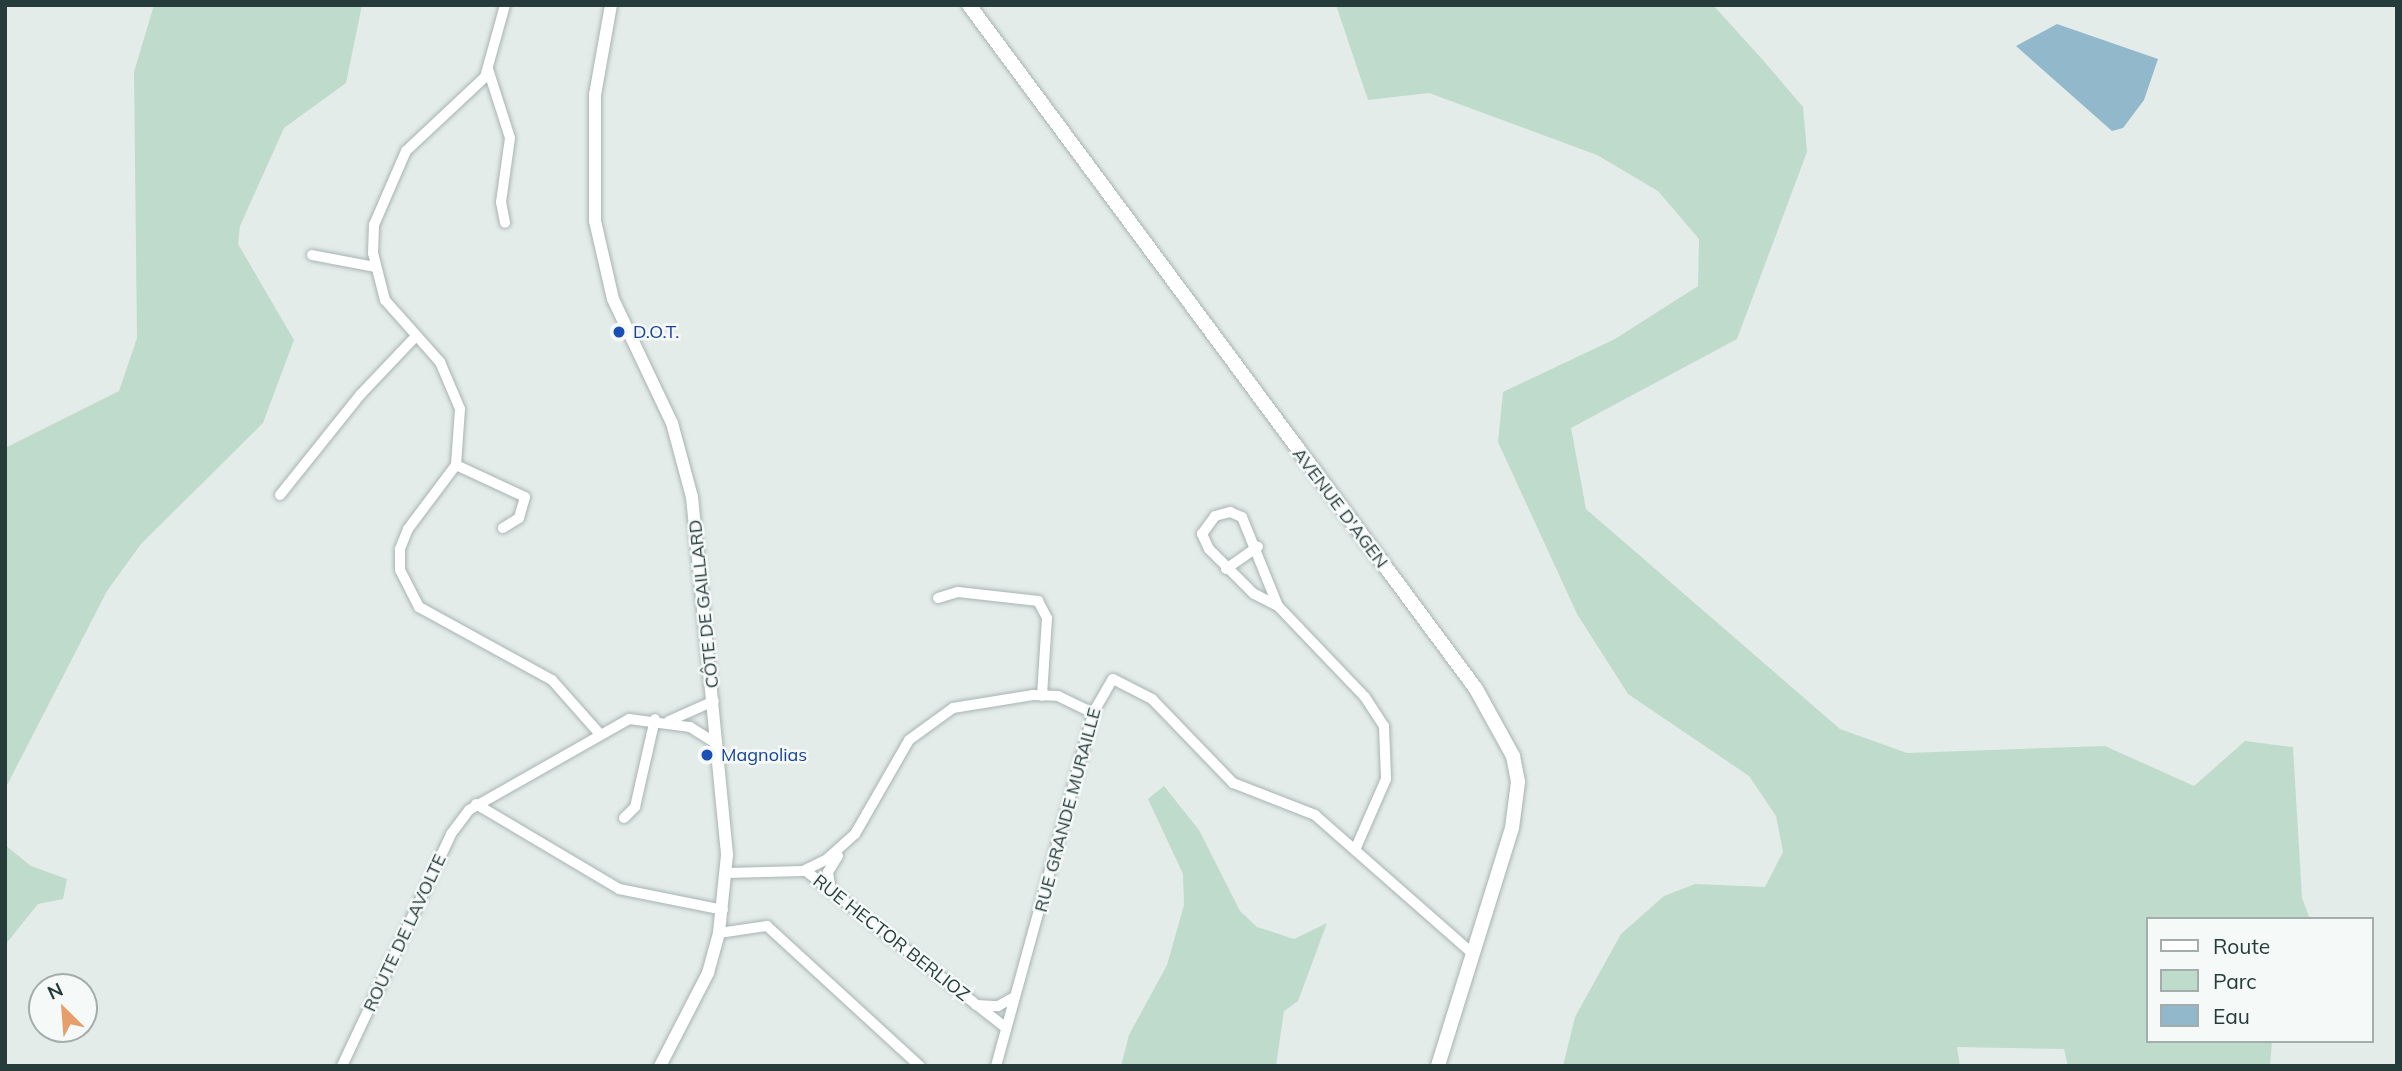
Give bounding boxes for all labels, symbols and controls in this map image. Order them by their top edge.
place label: D.O.T. [633,321,679,343]
marker: D.O.T. [611,324,627,340]
street label: AVENUE D'AGEN [1288,444,1392,572]
street label: CÔTE DE GAILLARD [684,519,724,689]
street label: RUE GRANDE MURAILLE [1030,705,1106,915]
place label: Magnolias [721,744,807,766]
marker: Magnolias [699,747,715,763]
street label: ROUTE DE LAVOLTE [359,851,451,1015]
street label: RUE HECTOR BERLIOZ [808,870,974,1006]
legend [2146,917,2374,1043]
text: Route [2213,933,2270,959]
text: Parc [2213,968,2257,994]
north arrow [28,973,98,1043]
text: N [43,977,67,1005]
text: Eau [2213,1003,2250,1029]

